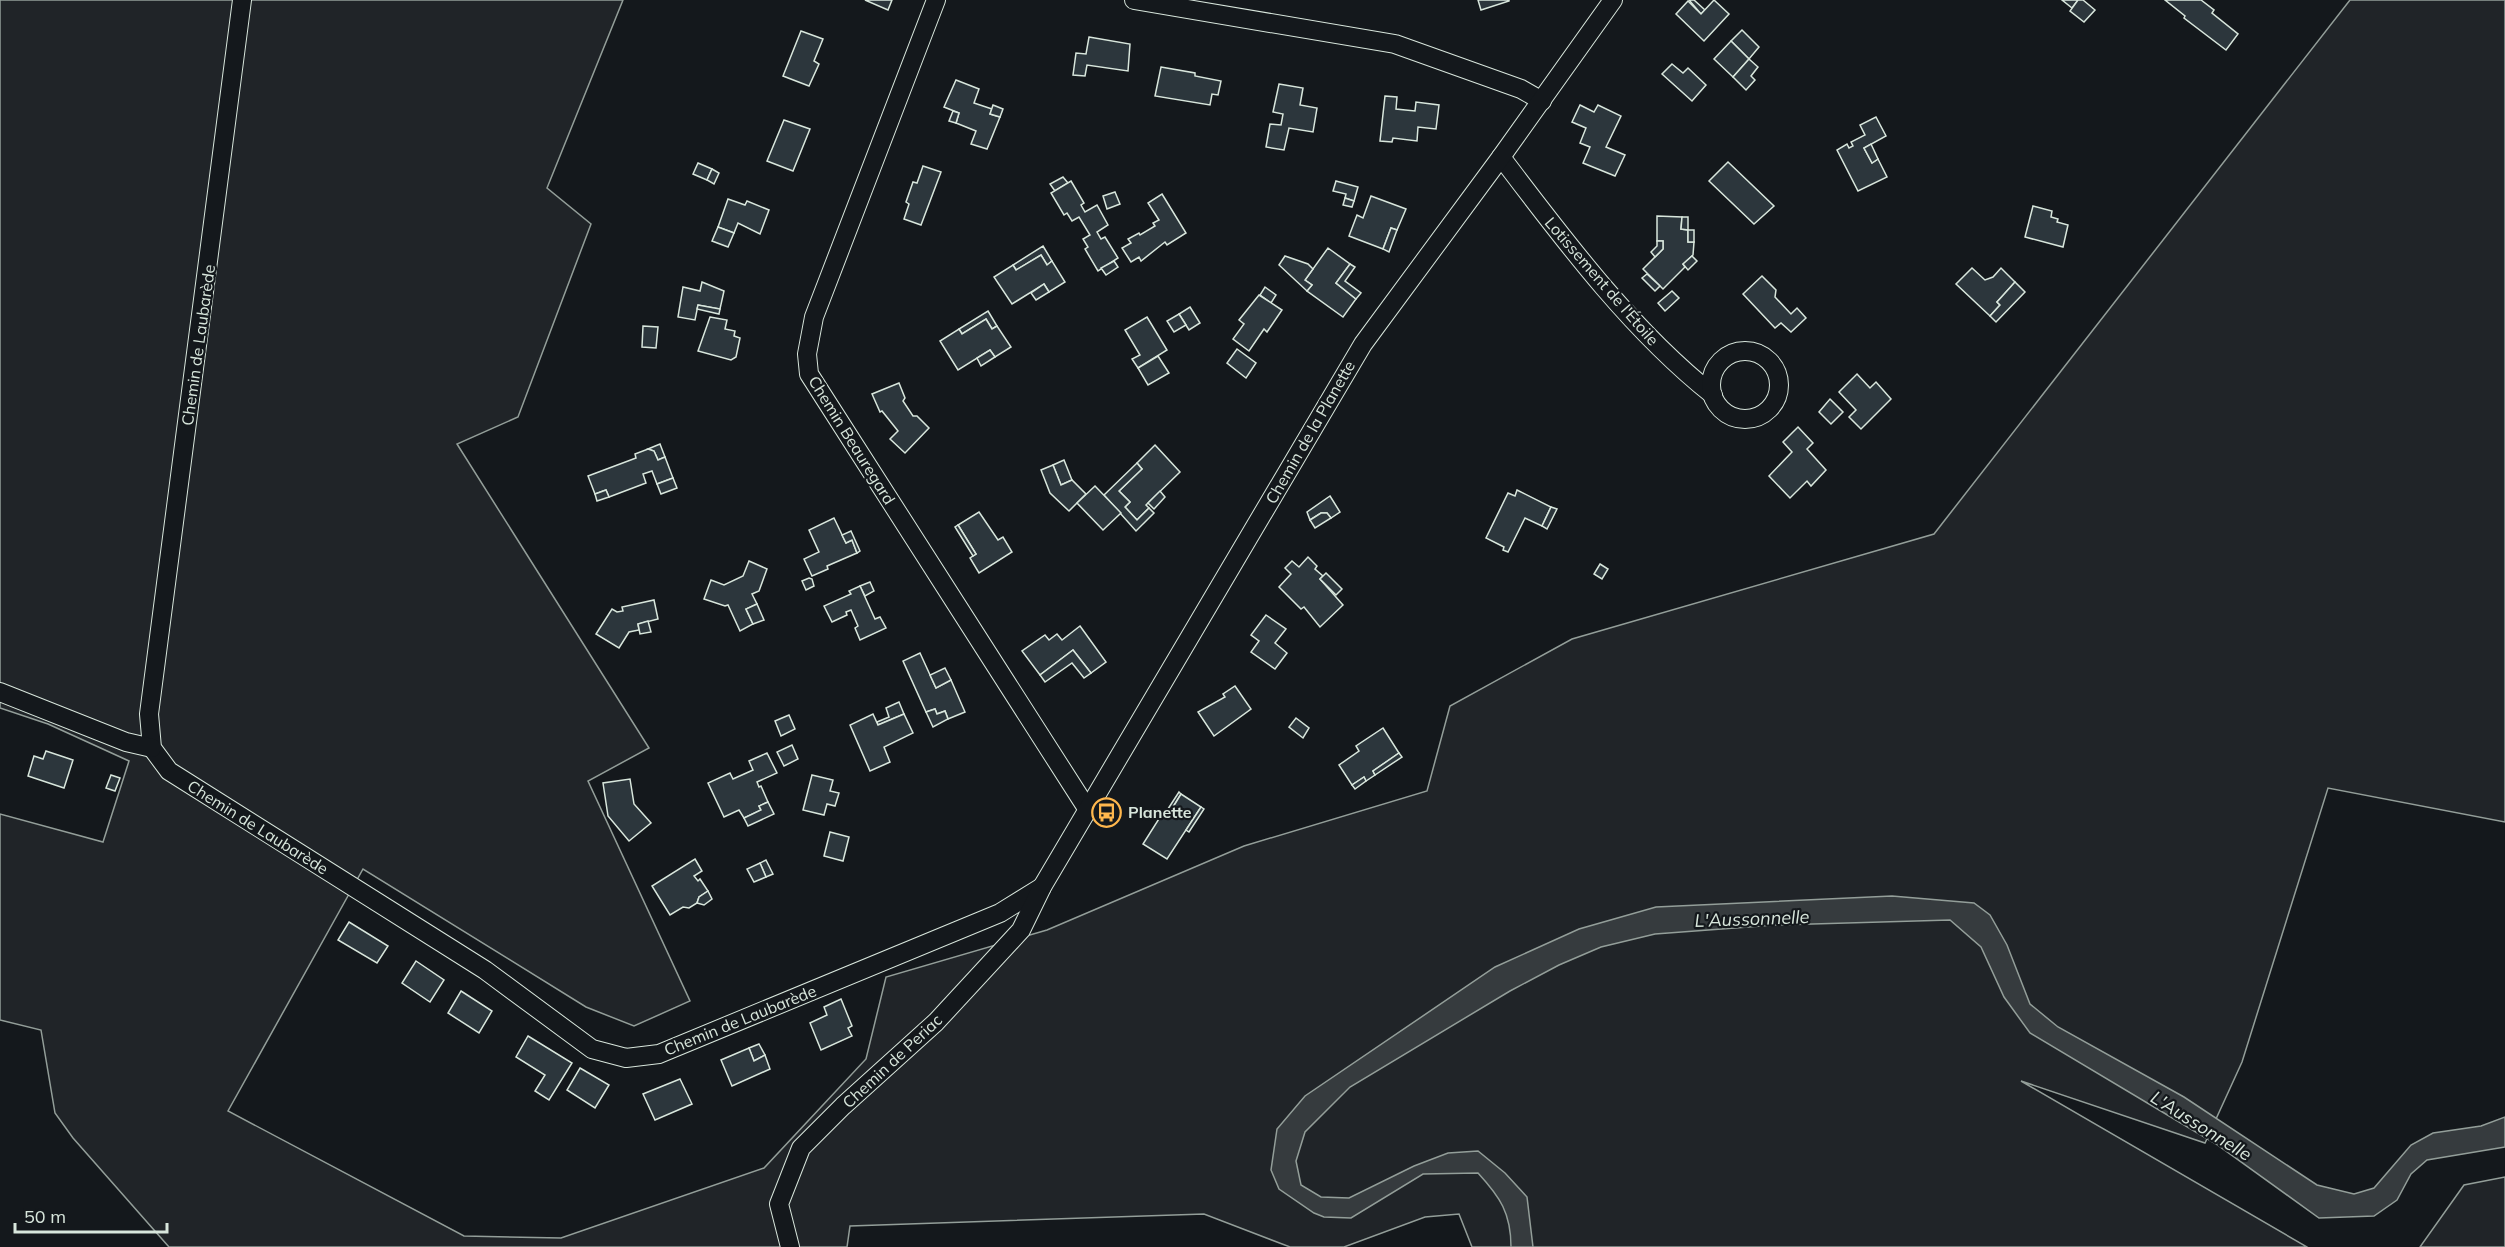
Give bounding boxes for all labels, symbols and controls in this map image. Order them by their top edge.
street label: Lotissement de l'Étoile [1541,213,1663,349]
street label: Chemin de Laubarède [177,263,219,427]
street label: Chemin de la Planette [1261,357,1359,507]
street label: Chemin Beauregard [804,372,900,508]
street label: Chemin de Laubarède [184,775,332,879]
bus stop icon: Planette [1091,796,1123,828]
place label: Planette [1128,802,1192,822]
water label: L'Aussonnelle [1694,905,1810,932]
street label: Chemin de Laubarède [661,980,819,1060]
street label: Chemin de Periac [838,1010,946,1112]
water label: L'Aussonnelle [2146,1085,2256,1166]
scale bar [15,1196,166,1234]
text: 50 m [24,1205,66,1228]

